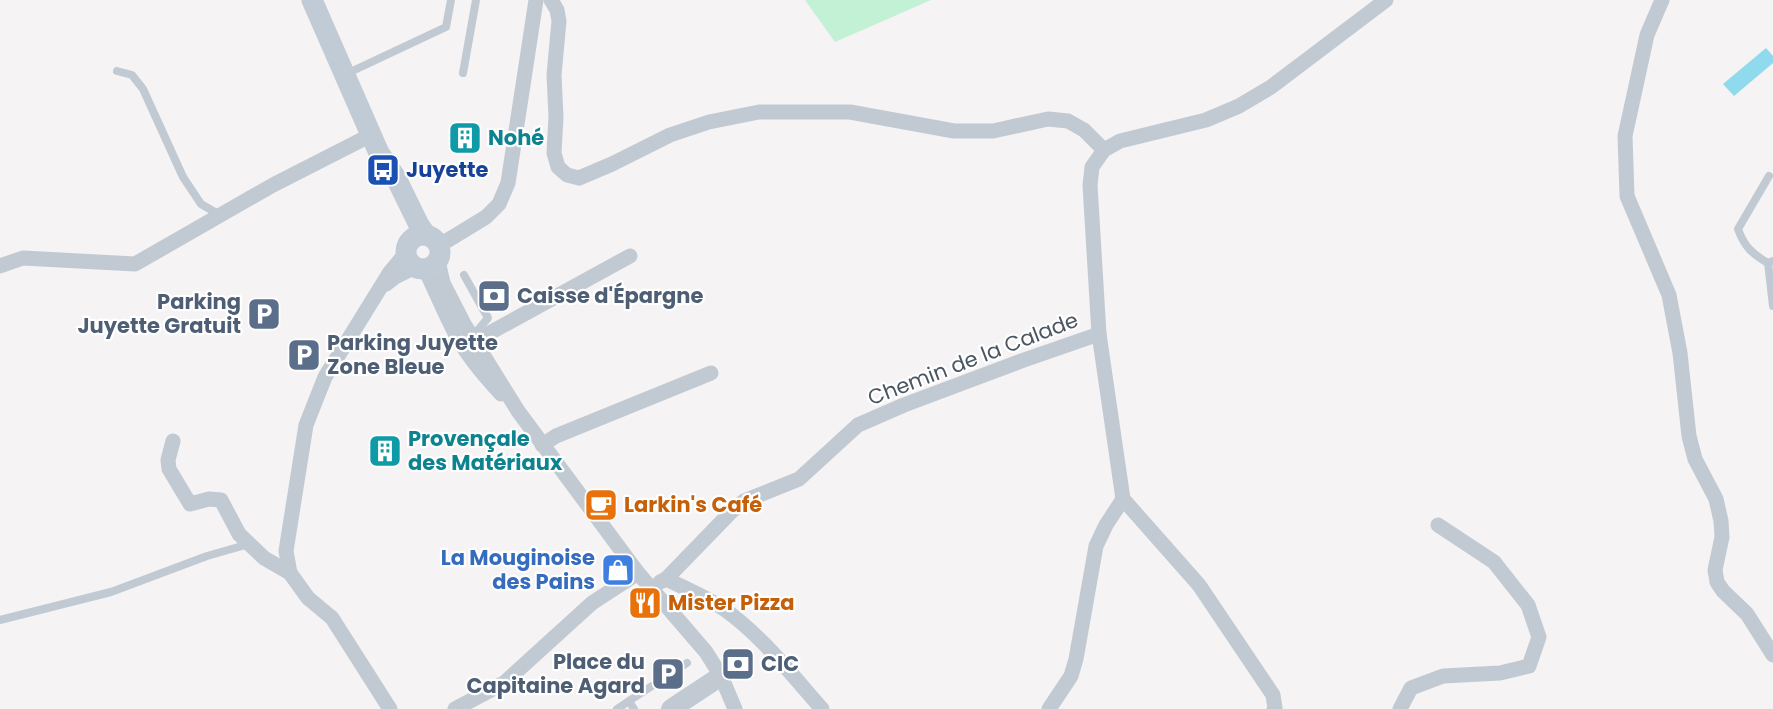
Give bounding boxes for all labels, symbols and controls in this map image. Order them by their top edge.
building icon: Nohé [447,120,483,156]
place label: Nohé [488,123,544,152]
bus stop icon: Juyette [365,152,401,188]
place label: Juyette [406,155,489,184]
bank icon: Caisse d'Épargne [476,278,512,314]
place label: Caisse d'Épargne [517,281,703,310]
place label: Parking Juyette Gratuit [77,287,241,340]
parking icon: Parking Juyette Gratuit [246,296,282,332]
street label: Chemin de la Calade [863,305,1082,412]
place label: Parking Juyette Zone Bleue [327,328,498,381]
parking icon: Parking Juyette Zone Bleue [286,337,322,373]
place label: Provençale des Matériaux [408,424,563,477]
building icon: Provençale des Matériaux [367,433,403,469]
cafe icon: Larkin's Café [583,487,619,523]
place label: Larkin's Café [624,490,762,519]
place label: La Mouginoise des Pains [441,543,595,596]
shop icon: La Mouginoise des Pains [600,552,636,588]
restaurant icon: Mister Pizza [627,585,663,621]
place label: Mister Pizza [668,588,794,617]
bank icon: CIC [720,646,756,682]
place label: Place du Capitaine Agard [467,647,645,700]
place label: CIC [761,649,799,678]
parking icon: Place du Capitaine Agard [650,656,686,692]

